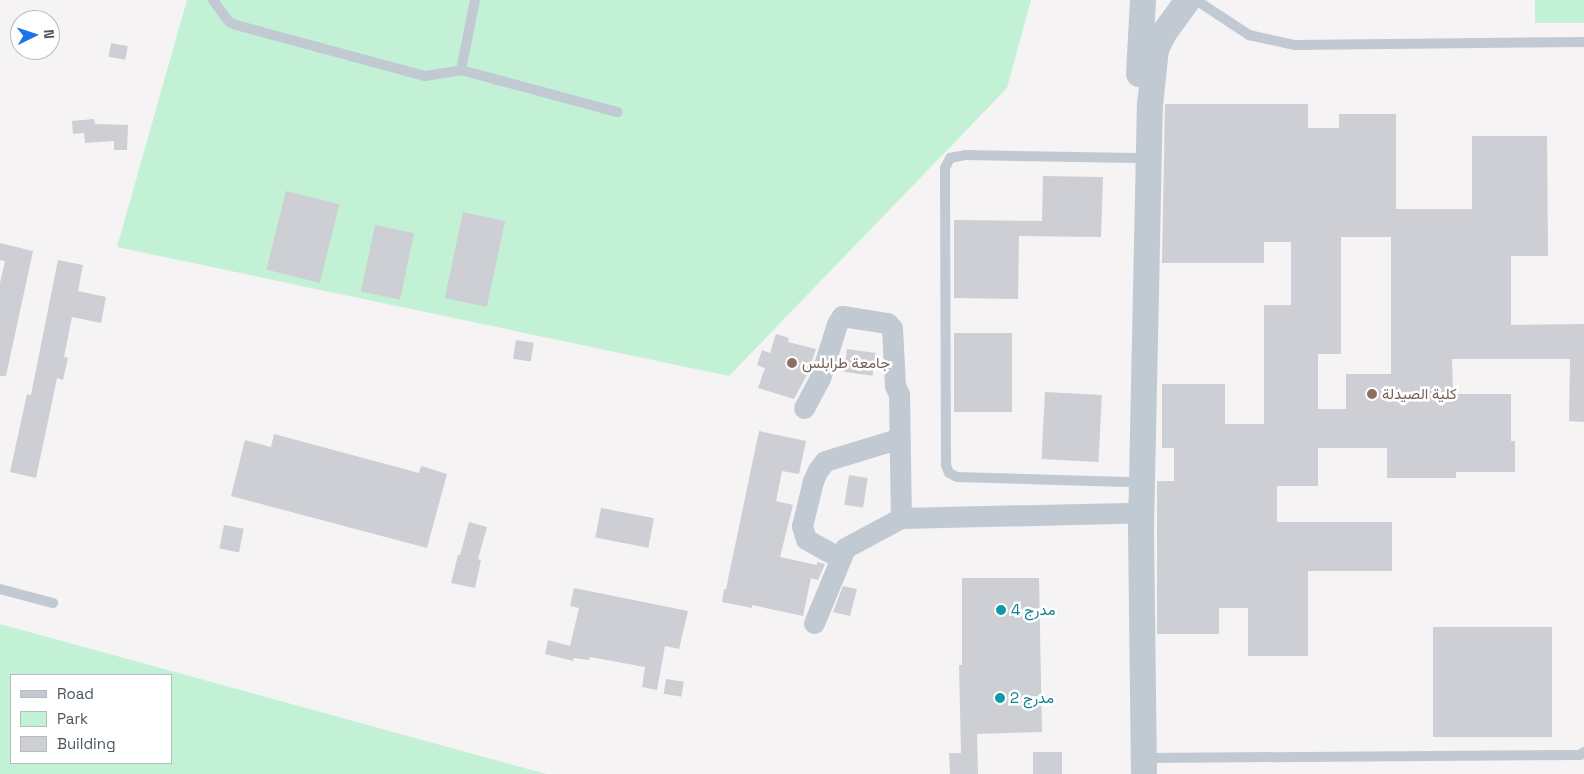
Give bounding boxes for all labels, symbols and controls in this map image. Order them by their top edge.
north arrow [10,10,60,60]
text: N [40,29,58,39]
place label: جامعة طرابلس [802,354,890,372]
marker: جامعة طرابلس [786,357,798,369]
place label: كلية الصيدلة [1382,385,1457,403]
marker: كلية الصيدلة [1366,388,1378,400]
place label: مدرج 4 [1011,601,1055,619]
marker: مدرج 4 [995,604,1007,616]
legend [10,674,172,764]
text: Road [57,684,94,703]
place label: مدرج 2 [1010,689,1054,707]
marker: مدرج 2 [994,692,1006,704]
text: Park [57,709,88,728]
text: Building [57,734,116,753]

